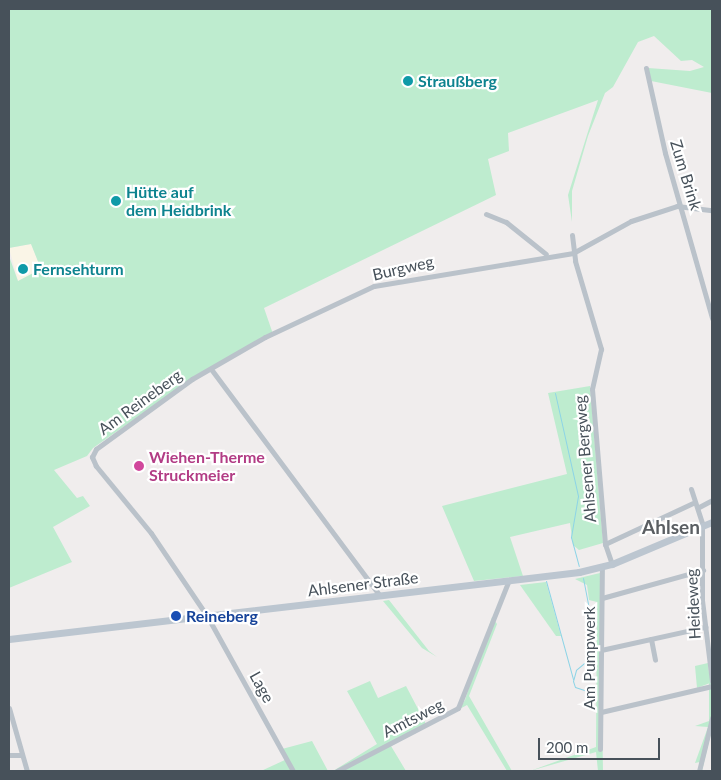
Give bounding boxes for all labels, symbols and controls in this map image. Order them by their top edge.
place label: Straußberg [418,71,497,91]
marker: Straußberg [402,75,414,87]
street label: Zum Brink [666,138,706,212]
place label: Hütte auf dem Heidbrink [126,182,231,220]
marker: Hütte auf dem Heidbrink [110,195,122,207]
street label: Burgweg [370,252,436,284]
place label: Fernsehturm [33,259,124,279]
marker: Fernsehturm [17,263,29,275]
street label: Am Reineberg [94,365,186,439]
street label: Ahlsener Bergweg [570,394,600,524]
place label: Wiehen-Therme Struckmeier [149,447,265,485]
marker: Wiehen-Therme Struckmeier [133,460,145,472]
district label: Ahlsen [642,516,700,538]
street label: Ahlsener Straße [306,568,420,600]
street label: Heideweg [682,568,704,640]
place label: Reineberg [186,606,258,626]
street label: Am Pumpwerk [579,606,599,710]
marker: Reineberg [170,610,182,622]
street label: Lage [246,668,278,706]
street label: Amtsweg [379,695,447,741]
scale bar [541,728,664,760]
text: 200 m [546,738,588,756]

